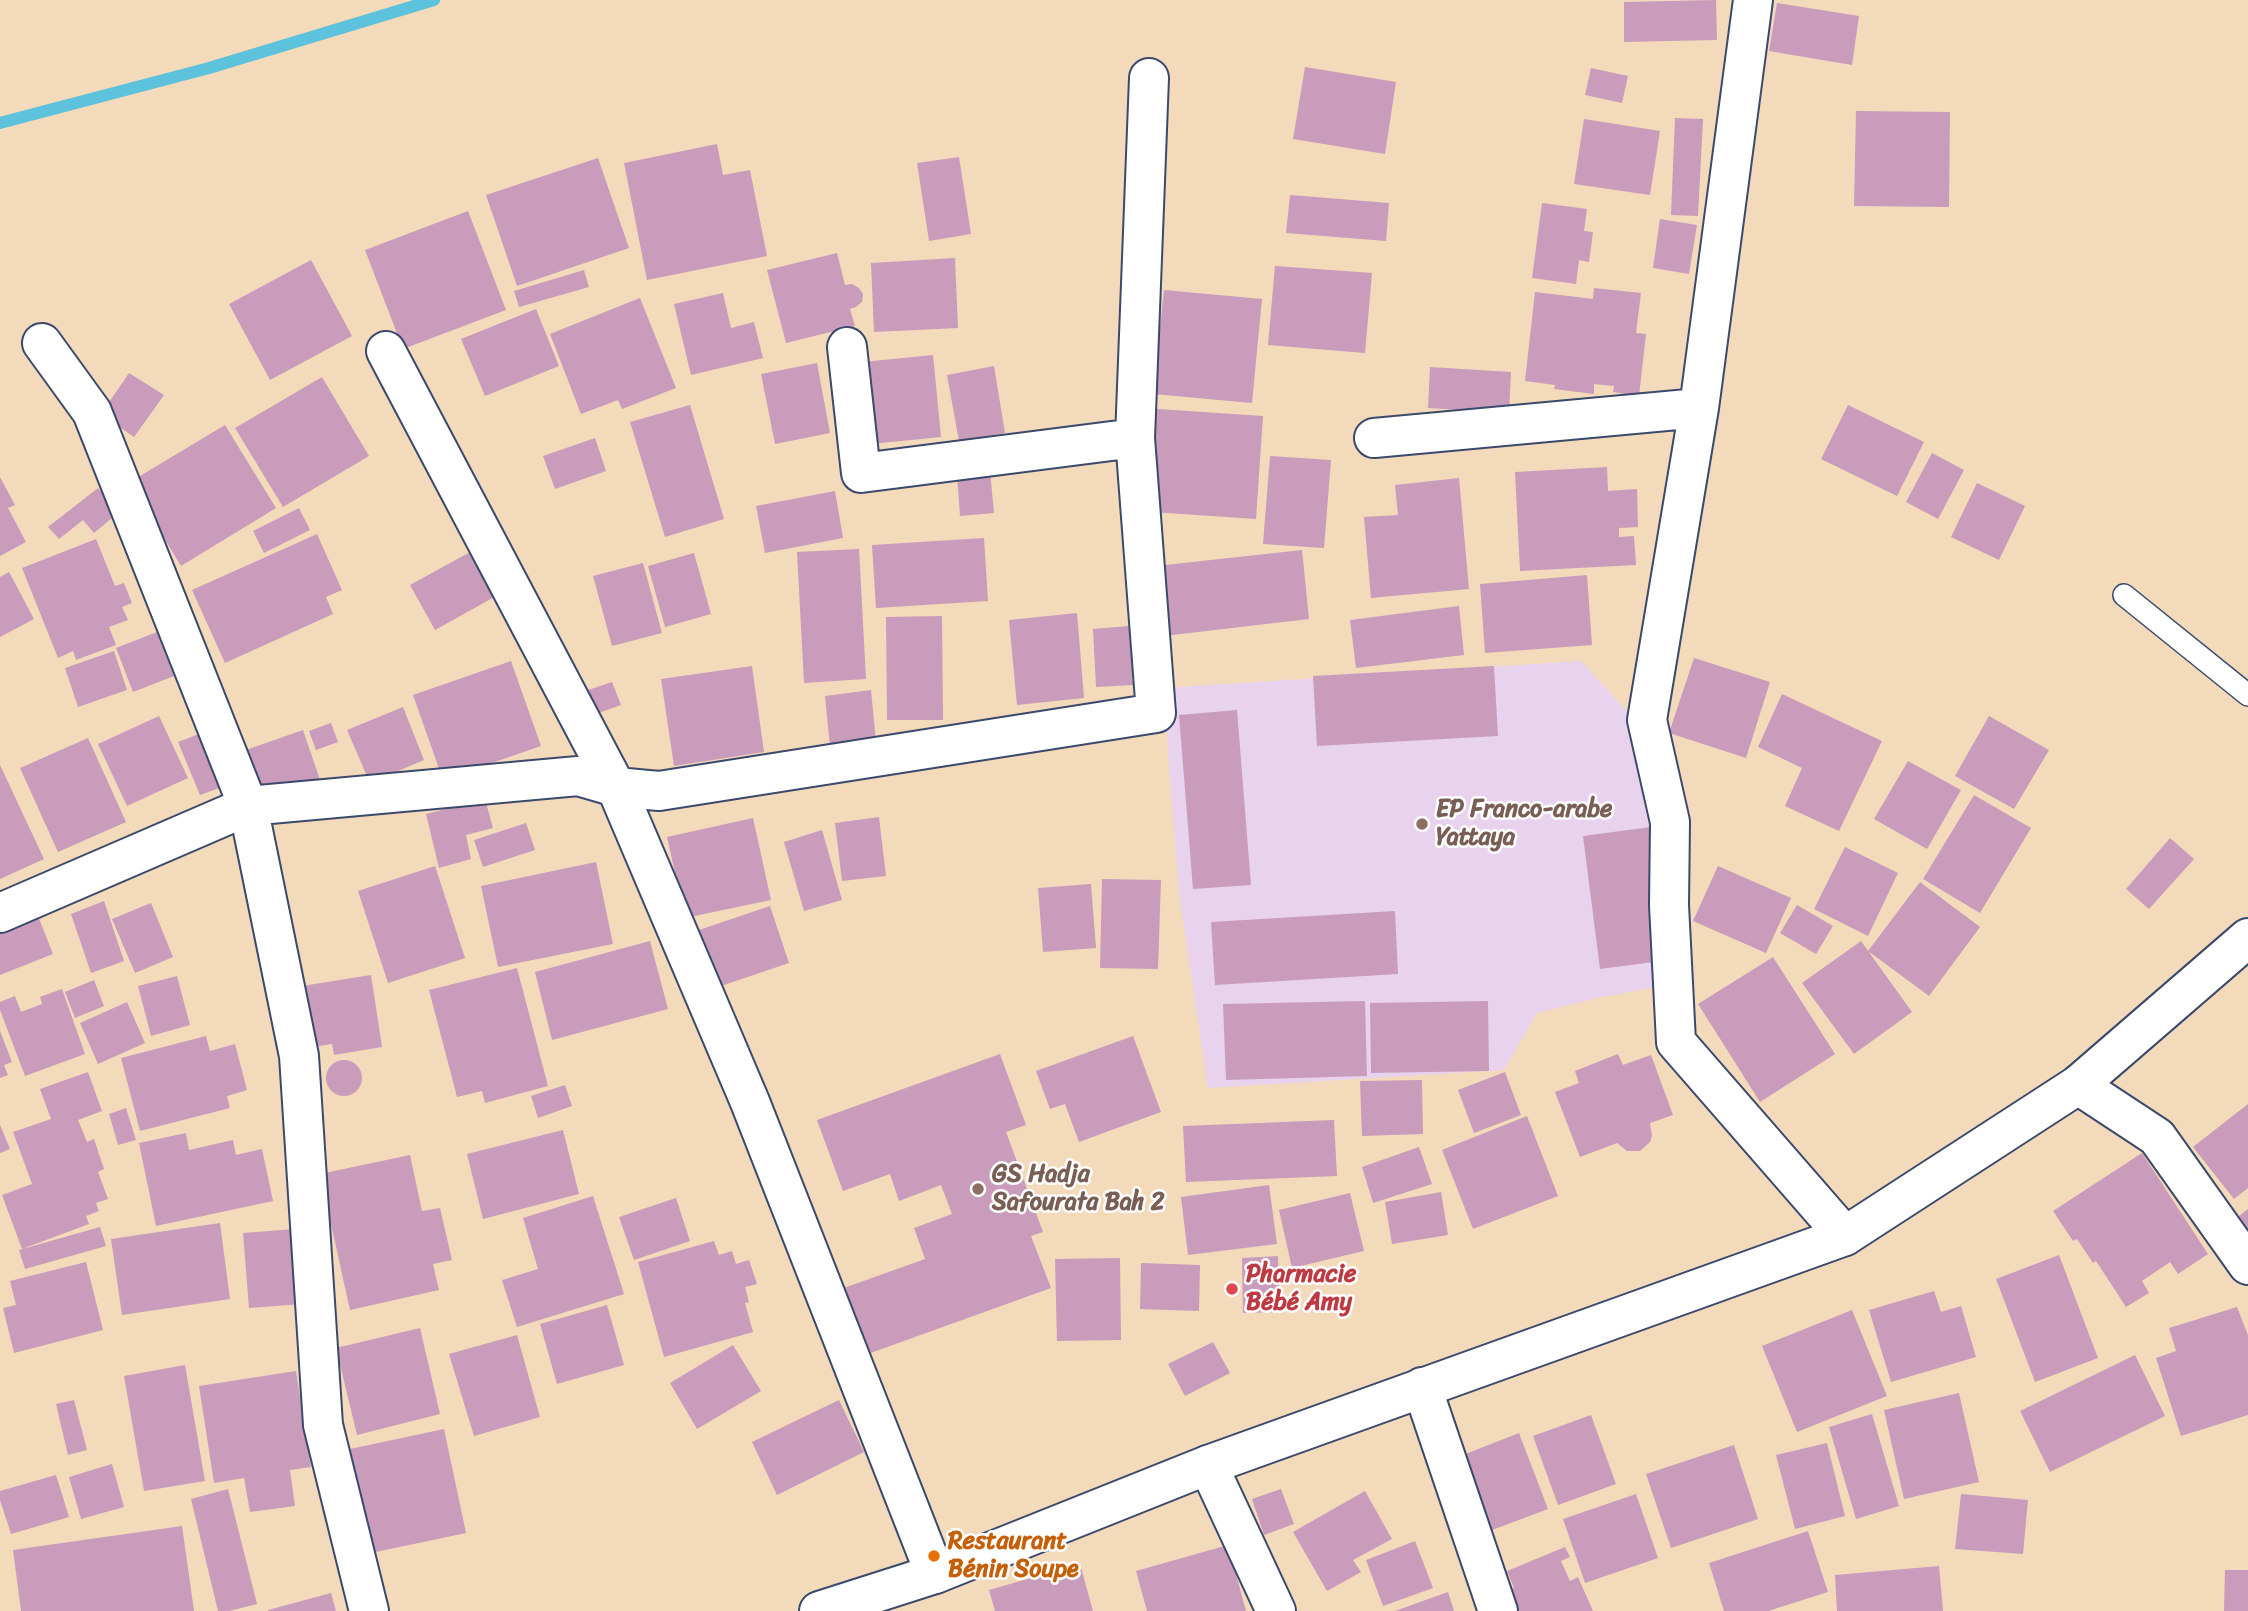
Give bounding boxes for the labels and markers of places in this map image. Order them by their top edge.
place label: EP Franco-arabe Yattaya [1436,796,1612,852]
marker: EP Franco-arabe Yattaya [1414,816,1430,832]
place label: GS Hadja Safourata Bah 2 [992,1161,1165,1217]
marker: GS Hadja Safourata Bah 2 [970,1181,986,1197]
place label: Pharmacie Bébé Amy [1246,1261,1356,1317]
marker: Pharmacie Bébé Amy [1224,1281,1240,1297]
place label: Restaurant Bénin Soupe [948,1528,1079,1584]
marker: Restaurant Bénin Soupe [926,1548,942,1564]

